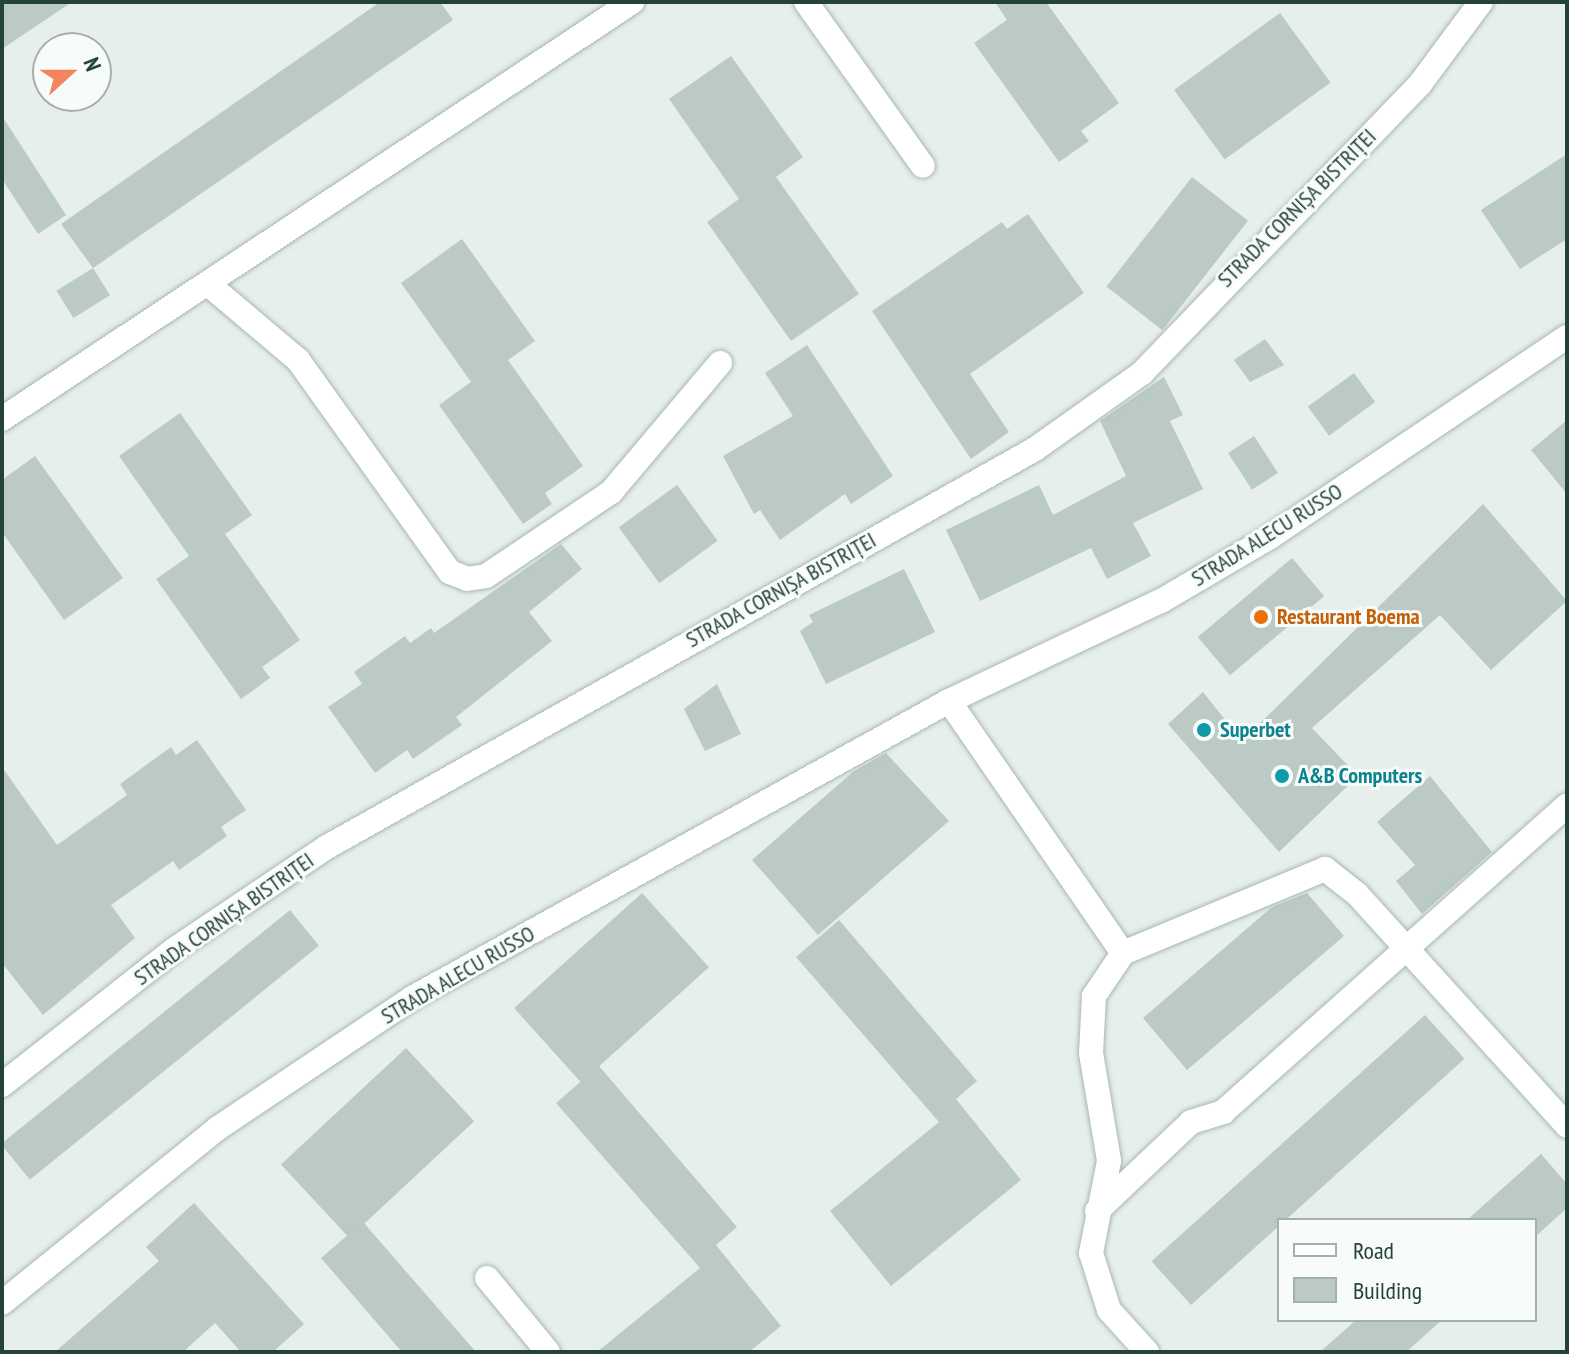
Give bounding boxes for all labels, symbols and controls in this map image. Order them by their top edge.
north arrow [32,32,112,112]
text: N [77,54,108,75]
street label: STRADA CORNIȘA BISTRIȚEI [1212,123,1382,293]
street label: STRADA ALECU RUSSO [1186,478,1348,592]
street label: STRADA CORNIȘA BISTRIȚEI [681,526,881,654]
place label: Restaurant Boema [1277,604,1420,630]
marker: Restaurant Boema [1252,608,1270,626]
place label: Superbet [1220,717,1291,743]
marker: Superbet [1195,721,1213,739]
place label: A&B Computers [1298,763,1422,789]
marker: A&B Computers [1273,767,1291,785]
street label: STRADA CORNIȘA BISTRIȚEI [129,847,319,991]
street label: STRADA ALECU RUSSO [376,920,540,1030]
legend [1277,1218,1537,1322]
text: Road [1353,1235,1394,1266]
text: Building [1353,1275,1422,1306]

